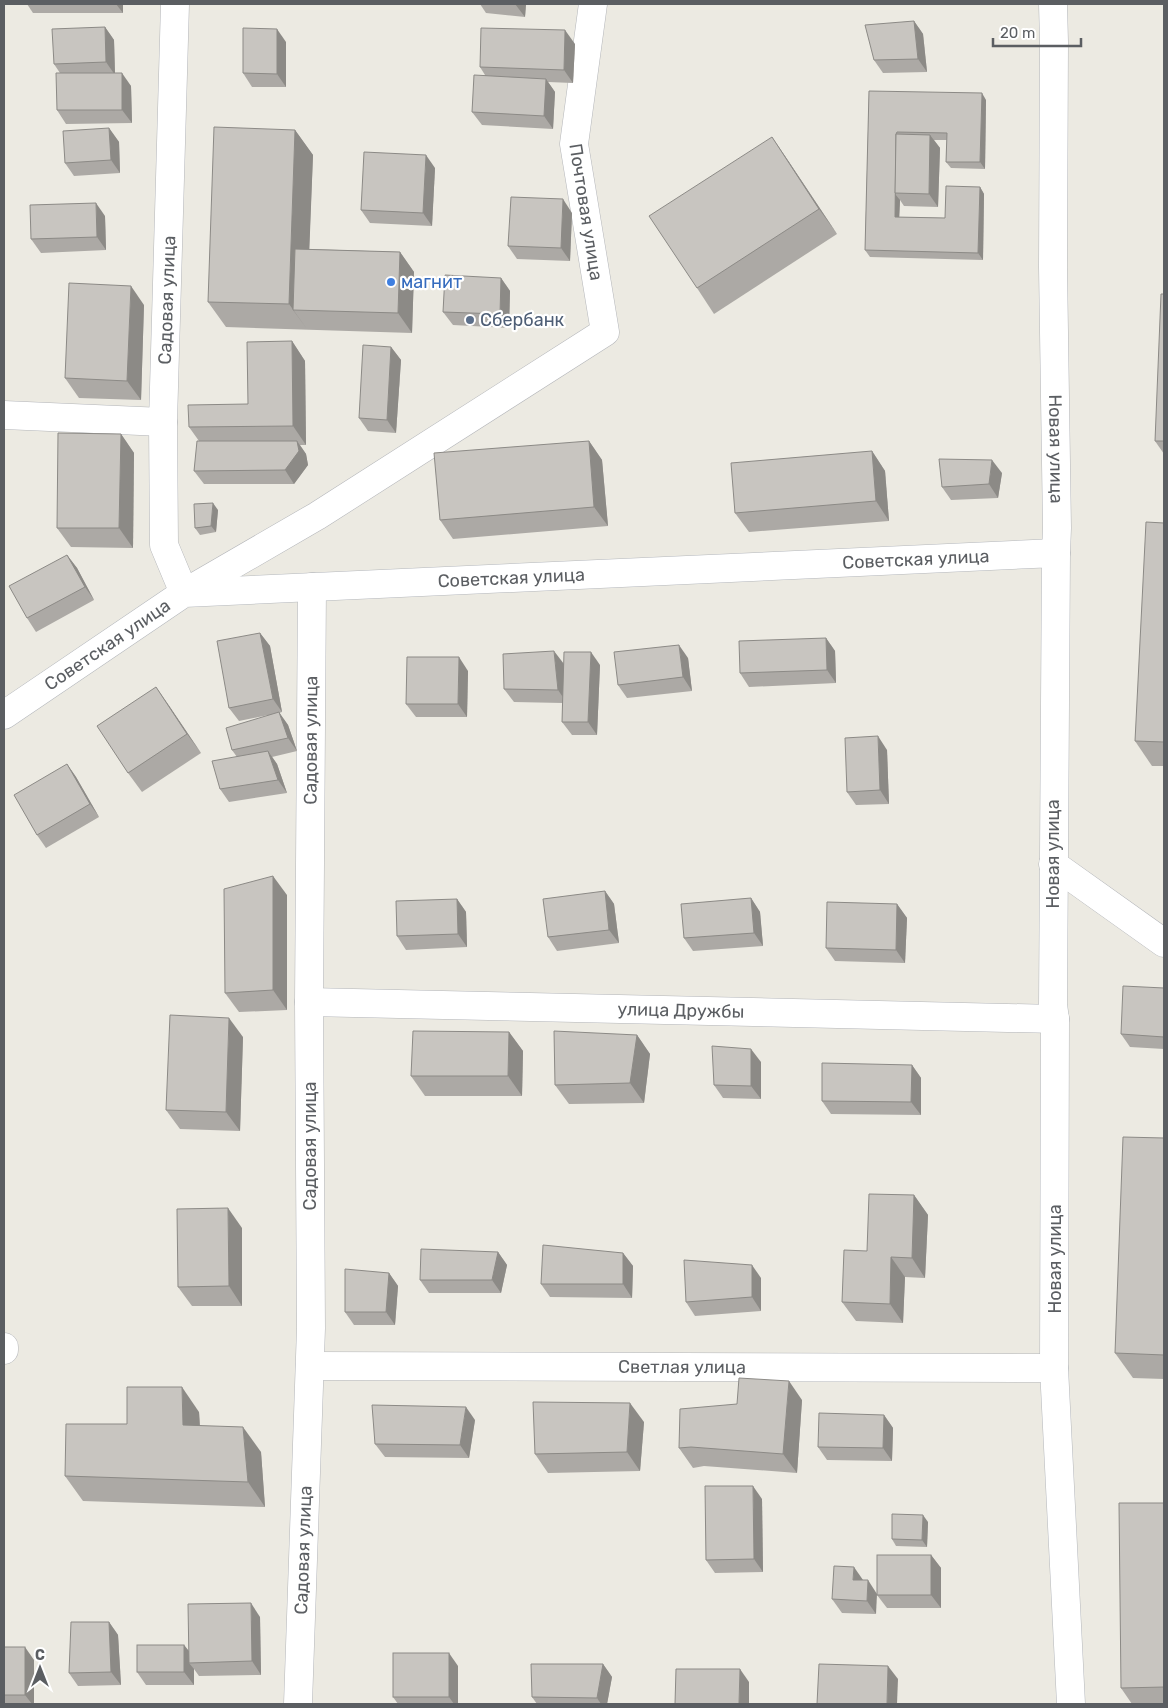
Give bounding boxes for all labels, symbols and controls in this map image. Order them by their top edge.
scale bar [993,15,1080,47]
text: 20 m [1000,24,1035,42]
street label: Почтовая улица [564,142,608,282]
street label: Садовая улица [154,235,180,365]
place label: магнит [401,271,462,293]
marker: магнит [385,276,397,288]
place label: Сбербанк [480,309,565,331]
marker: Сбербанк [464,314,476,326]
street label: Новая улица [1044,394,1068,504]
street label: Советская улица [842,545,990,574]
street label: Советская улица [437,564,585,592]
street label: Советская улица [40,594,175,695]
street label: Садовая улица [299,676,322,805]
street label: Новая улица [1042,799,1064,909]
street label: улица Дружбы [617,998,745,1023]
street label: Садовая улица [299,1081,321,1211]
street label: Новая улица [1044,1204,1066,1314]
street label: Светлая улица [618,1356,746,1378]
street label: Садовая улица [290,1485,317,1615]
north arrow [15,1643,65,1693]
text: С [35,1647,45,1664]

